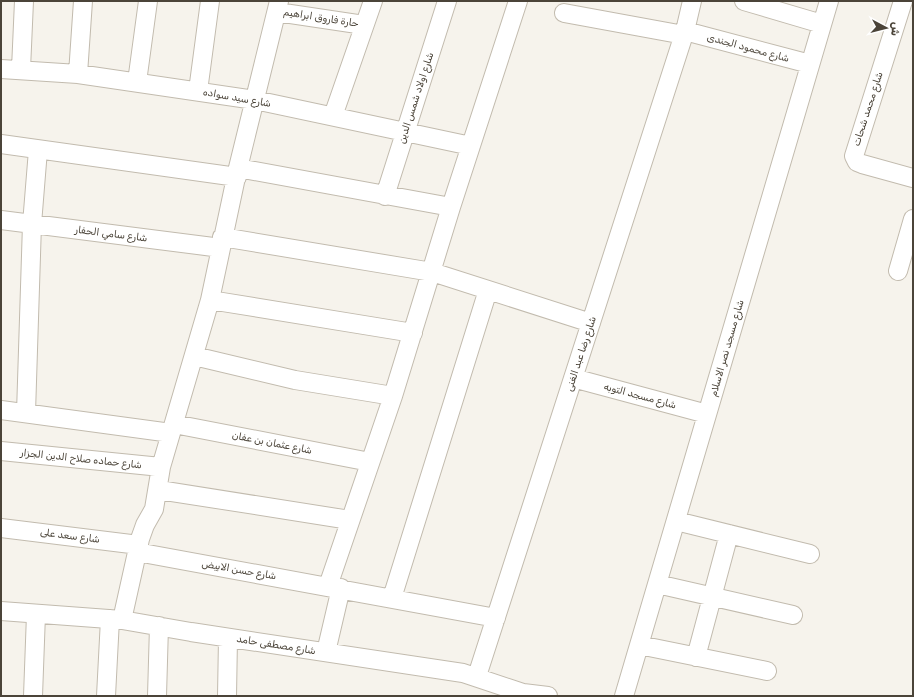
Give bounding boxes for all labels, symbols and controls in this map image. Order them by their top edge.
street label: حارة فاروق ابراهيم [283,6,359,30]
north arrow [866,8,906,48]
text: ش [888,21,903,37]
street label: شارع محمود الجندى [705,31,790,66]
street label: شارع اولاد شمس الدين [396,51,437,145]
street label: شارع محمد شحات [850,70,887,148]
street label: شارع سيد سواده [202,86,272,111]
street label: شارع سامي الحفار [73,223,148,246]
street label: شارع مسجد نصر الاسلام [707,298,748,398]
street label: شارع رضا عبد الغنى [563,315,600,393]
street label: شارع مسجد التوبه [602,381,678,412]
street label: شارع عثمان بن عفان [231,429,313,458]
street label: شارع حماده صلاح الدين الجزار [19,447,142,472]
street label: شارع سعد على [39,526,101,547]
street label: شارع حسن الابيض [201,558,277,583]
street label: شارع مصطفى حامد [235,633,317,658]

